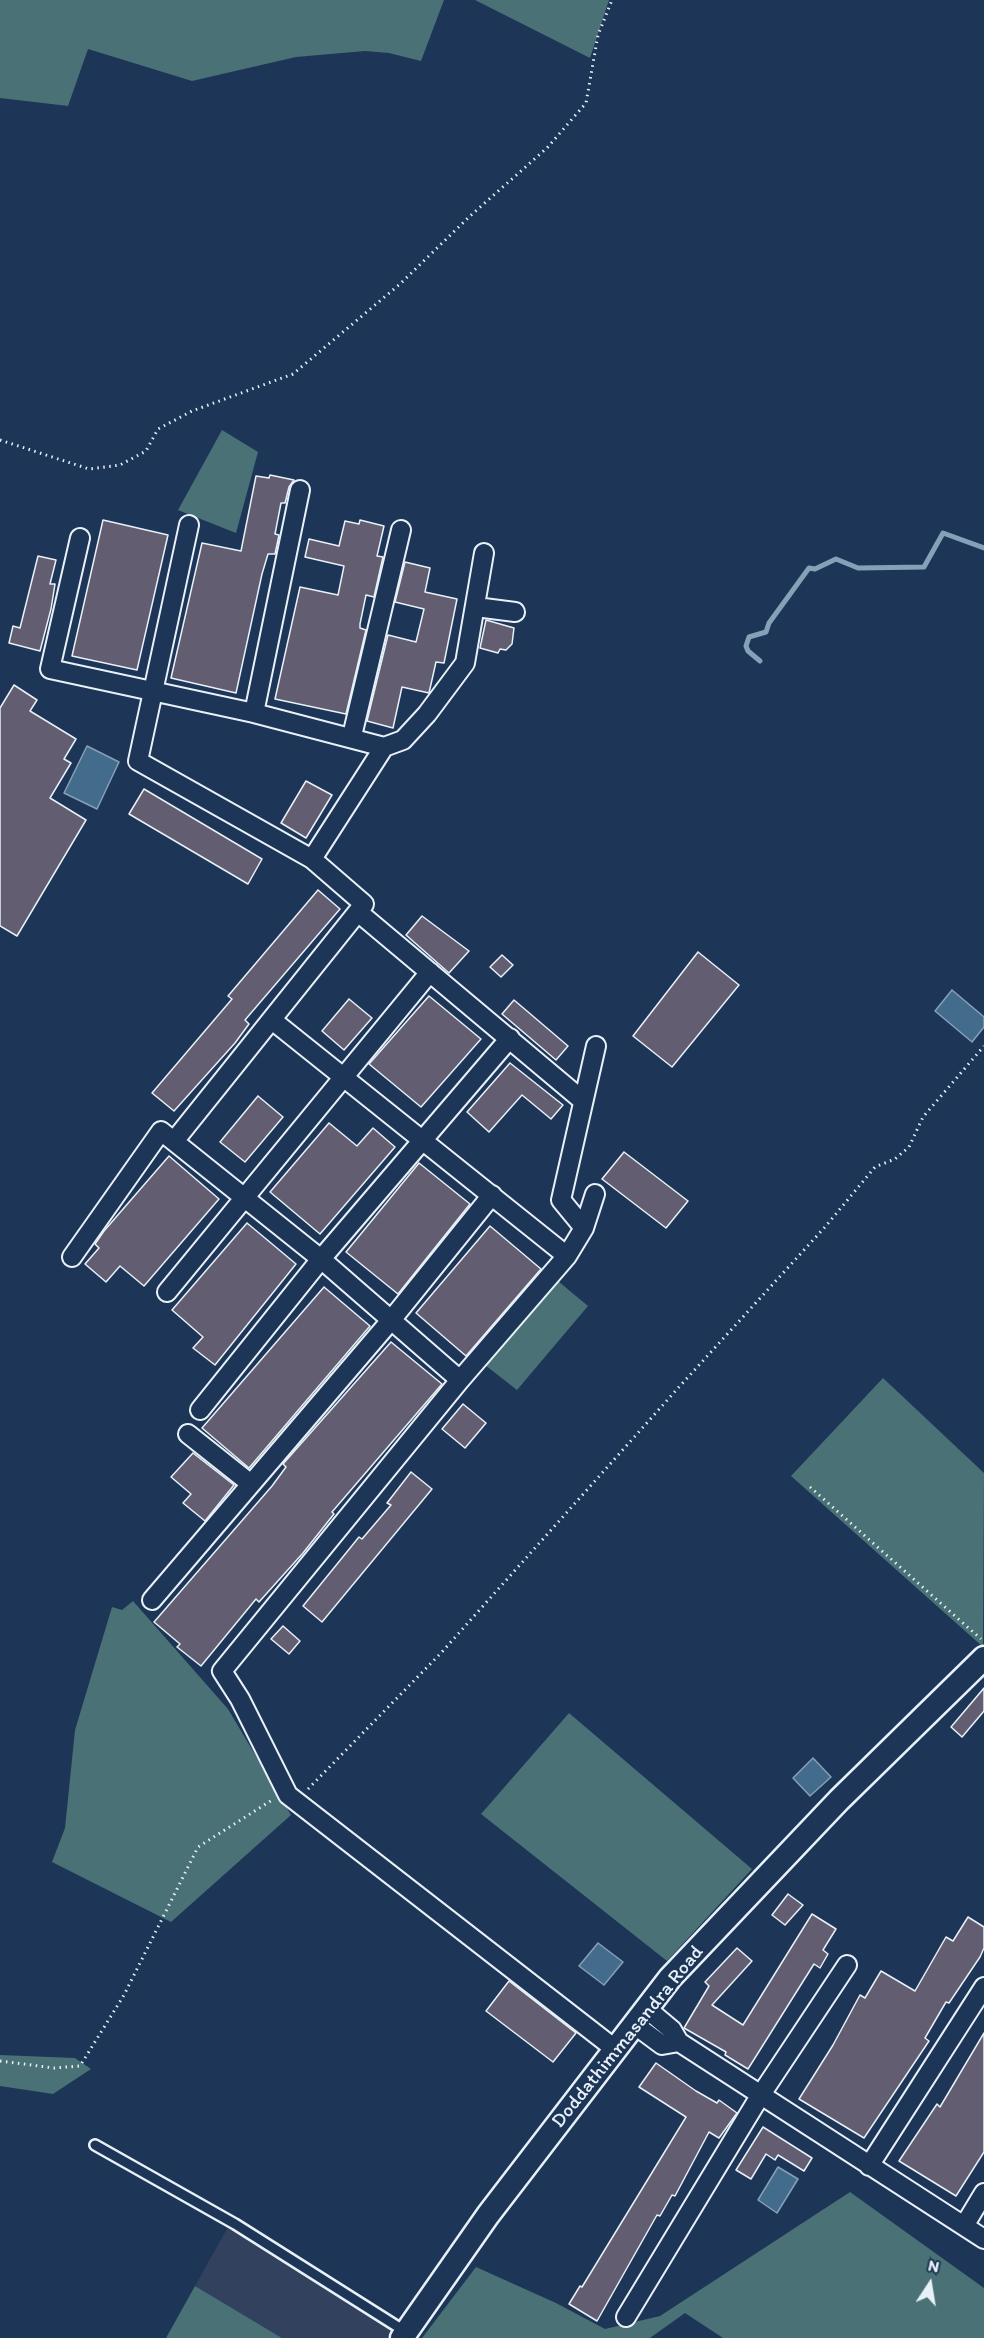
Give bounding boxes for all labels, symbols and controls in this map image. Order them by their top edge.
street label: Doddathimmasandra Road [547,1941,709,2133]
north arrow [900,2254,960,2314]
text: N [927,2255,941,2276]

